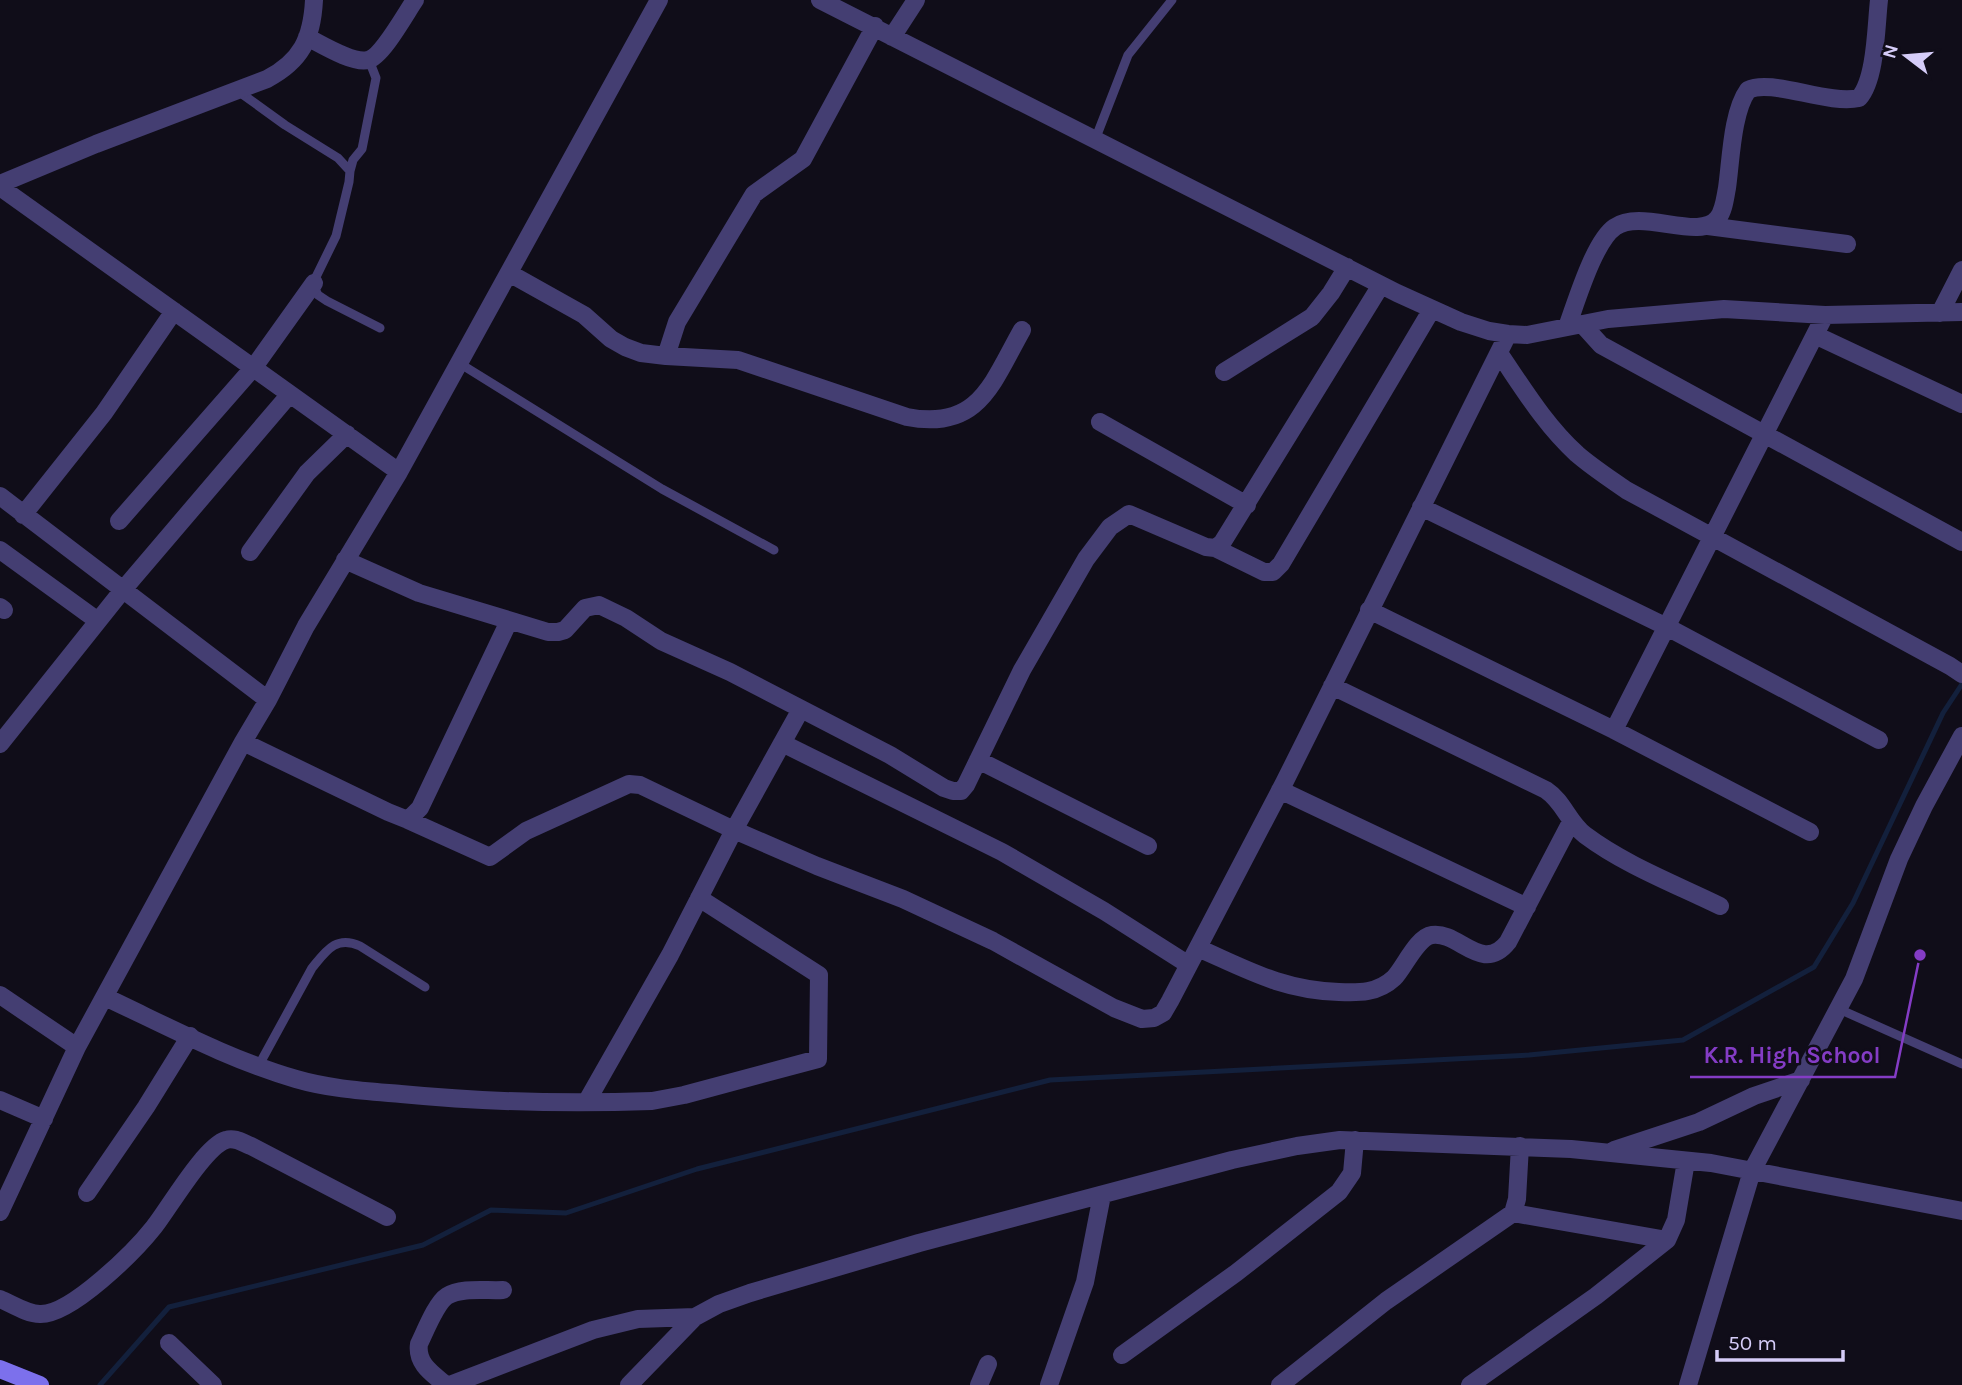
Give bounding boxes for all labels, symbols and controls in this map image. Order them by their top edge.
north arrow [1871,21,1941,91]
text: N [1878,42,1903,61]
callout: K.R. High School [1690,1033,1895,1077]
text: K.R. High School [1703,1042,1881,1069]
scale bar [1717,1318,1843,1362]
text: 50 m [1728,1331,1777,1355]

